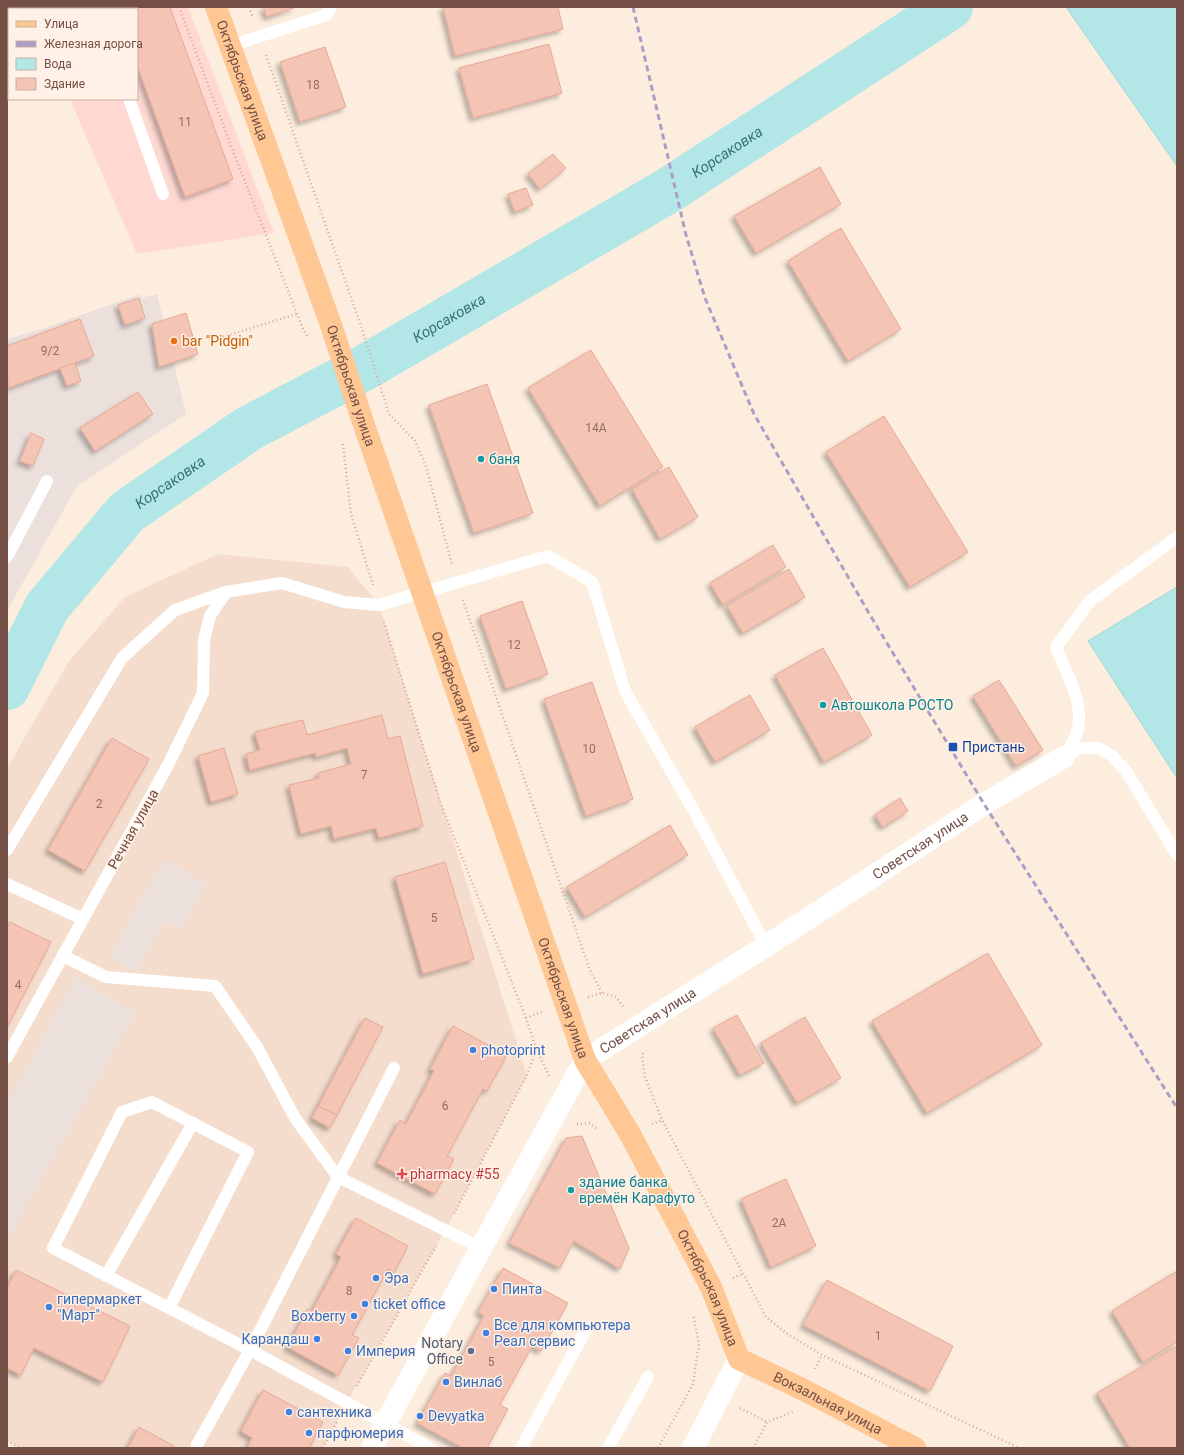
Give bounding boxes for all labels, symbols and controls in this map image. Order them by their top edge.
legend [8,8,138,100]
text: Улица [44,17,79,31]
street label: Октябрьская улица [213,18,272,143]
text: Железная дорога [44,37,143,51]
text: Вода [44,57,72,71]
text: Здание [44,77,85,91]
house number: 18 [306,78,320,92]
house number: 11 [178,115,192,129]
water label: Корсаковка [688,122,766,182]
water label: Корсаковка [409,290,489,347]
street label: Октябрьская улица [324,323,379,448]
place label: bar "Pidgin" [182,333,253,349]
marker: bar "Pidgin" [169,336,179,346]
house number: 9/2 [41,344,59,358]
house number: 14А [585,421,607,435]
place label: баня [489,451,520,467]
water label: Корсаковка [132,452,209,513]
marker: баня [476,454,486,464]
street label: Октябрьская улица [428,629,485,754]
house number: 12 [507,638,521,652]
place label: Автошкола РОСТО [831,697,953,713]
marker: Автошкола РОСТО [818,700,828,710]
place label: Пристань [962,739,1025,755]
marker: Пристань [947,741,959,753]
house number: 10 [582,742,596,756]
house number: 7 [361,768,368,782]
street label: Речная улица [104,786,162,872]
house number: 2 [96,797,103,811]
street label: Советская улица [869,809,971,882]
house number: 5 [431,911,438,925]
street label: Октябрьская улица [535,935,592,1060]
house number: 4 [15,978,22,992]
street label: Советская улица [596,984,699,1057]
place label: photoprint [481,1042,546,1058]
marker: photoprint [468,1045,478,1055]
house number: 6 [442,1099,449,1113]
place label: pharmacy #55 [410,1166,500,1182]
marker: pharmacy #55 [397,1169,407,1179]
place label: здание банка времён Карафуто [579,1174,695,1206]
marker: здание банка времён Карафуто [566,1185,576,1195]
house number: 2А [772,1216,786,1230]
street label: Октябрьская улица [674,1227,741,1349]
place label: Эра [384,1270,409,1286]
marker: Эра [371,1273,381,1283]
place label: Пинта [502,1281,542,1297]
house number: 8 [346,1284,353,1298]
marker: Пинта [489,1284,499,1294]
place label: гипермаркет "Март" [57,1291,142,1323]
place label: ticket office [373,1296,445,1312]
marker: ticket office [360,1299,370,1309]
marker: гипермаркет "Март" [44,1302,54,1312]
place label: Boxberry [291,1308,346,1324]
marker: Boxberry [349,1311,359,1321]
place label: Все для компьютера Реал сервис [494,1317,631,1349]
marker: Все для компьютера Реал сервис [481,1328,491,1338]
house number: 1 [875,1329,881,1343]
place label: Карандаш [241,1331,309,1347]
marker: Карандаш [312,1334,322,1344]
place label: Notary Office [421,1335,463,1367]
place label: Империя [356,1343,416,1359]
marker: Империя [343,1346,353,1356]
marker: Notary Office [466,1346,476,1356]
house number: 5 [488,1355,495,1369]
street label: Вокзальная улица [771,1369,885,1437]
place label: Винлаб [454,1374,503,1390]
marker: Винлаб [441,1377,451,1387]
place label: сантехника [297,1404,372,1420]
marker: сантехника [284,1407,294,1417]
place label: Devyatka [428,1408,485,1424]
marker: Devyatka [415,1411,425,1421]
place label: парфюмерия [317,1425,404,1441]
marker: парфюмерия [304,1428,314,1438]

